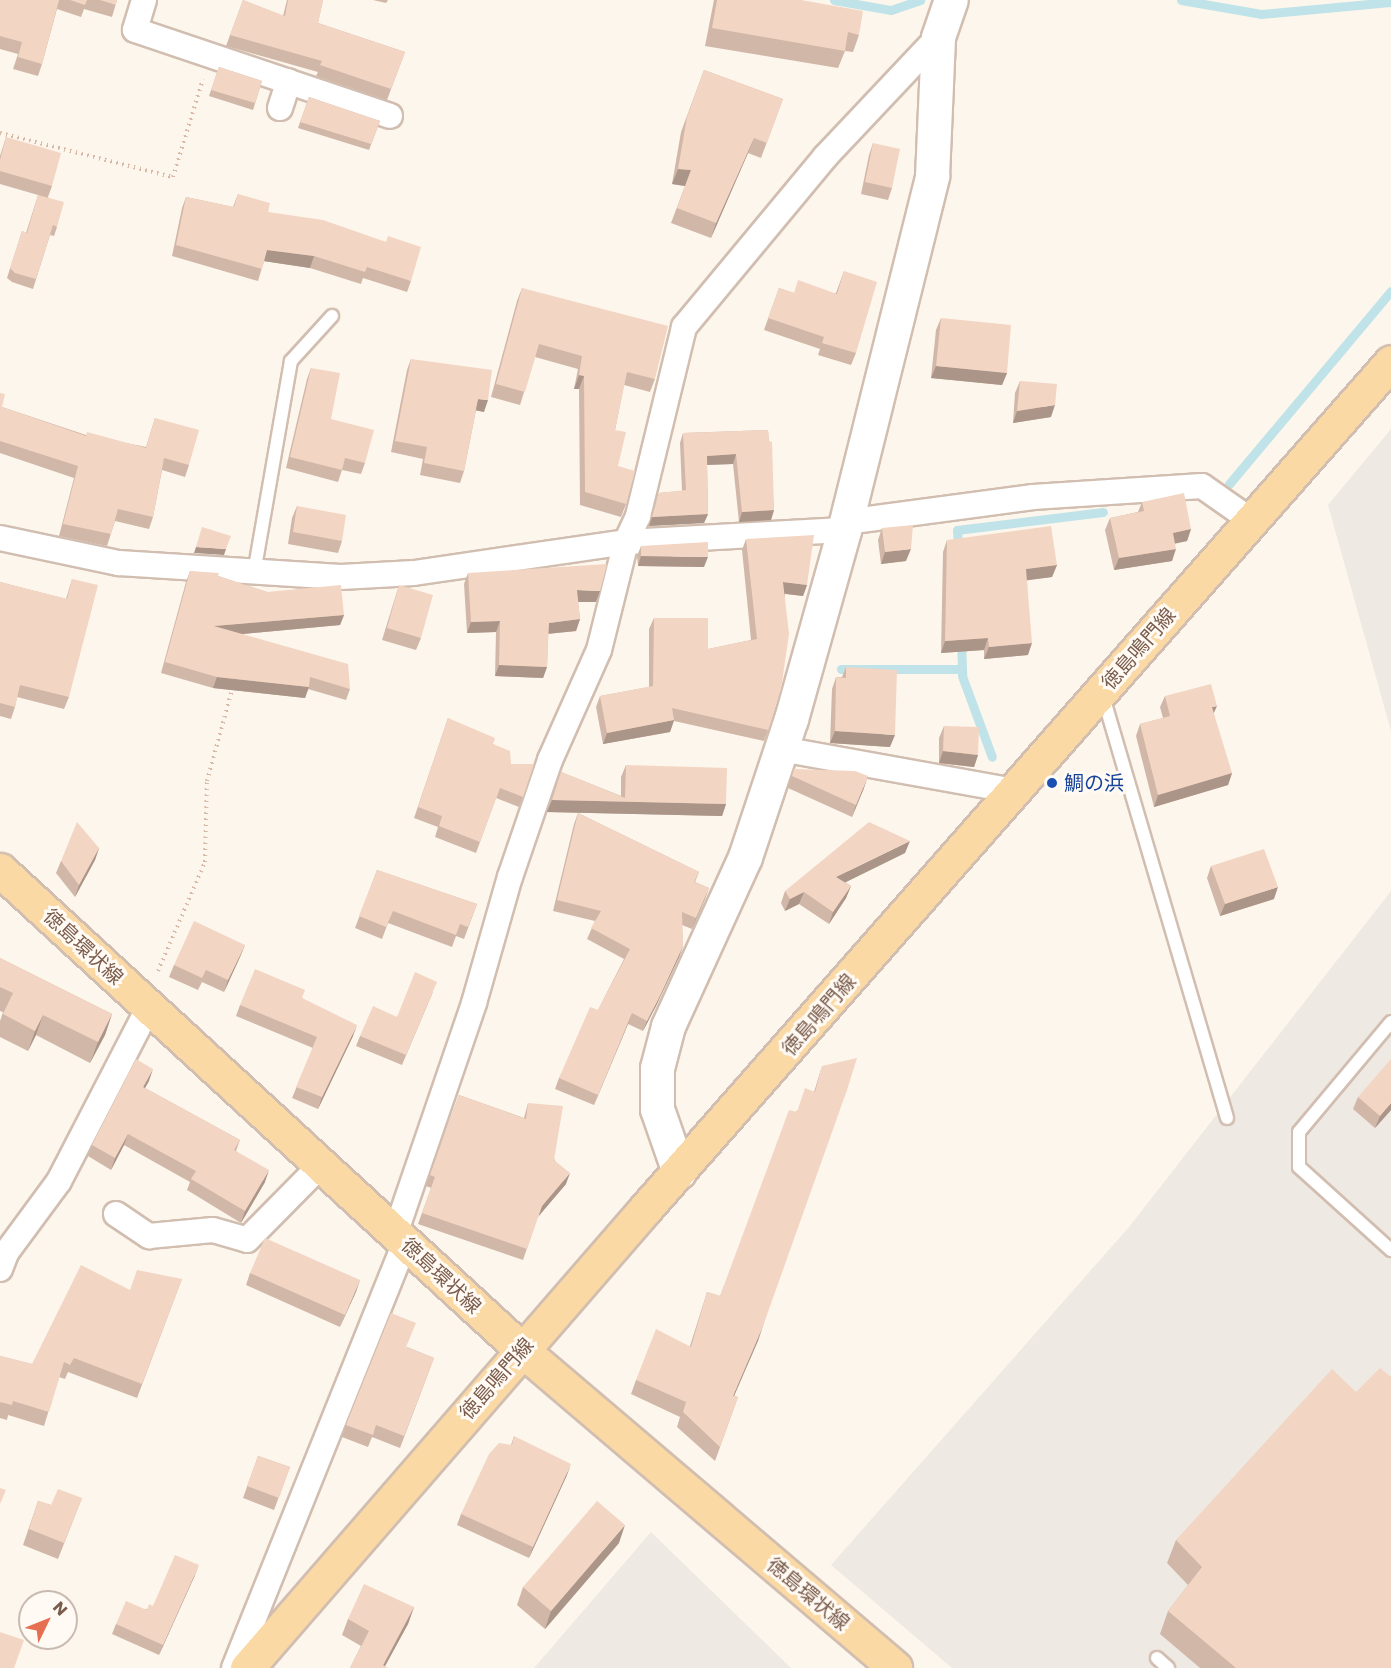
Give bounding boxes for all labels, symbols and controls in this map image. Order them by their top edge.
street label: 徳島鳴門線 [1097,603,1181,695]
place label: 鯛の浜 [1064,771,1124,795]
marker: 鯛の浜 [1045,776,1059,790]
street label: 徳島環状線 [38,904,128,990]
street label: 徳島鳴門線 [777,969,861,1061]
street label: 徳島環状線 [396,1233,486,1319]
street label: 徳島鳴門線 [455,1333,539,1425]
street label: 徳島環状線 [762,1553,854,1635]
north arrow [18,1590,78,1650]
text: N [48,1596,73,1621]

